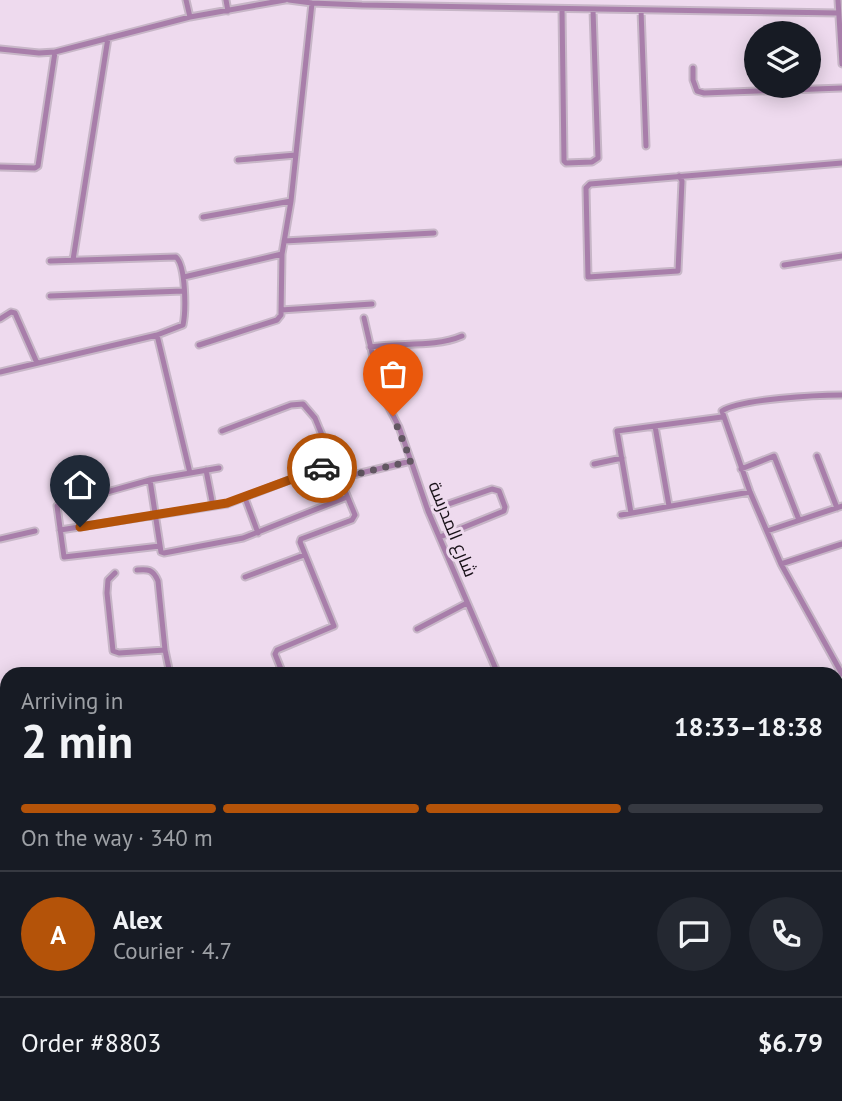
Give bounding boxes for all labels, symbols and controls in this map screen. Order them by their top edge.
map controls [744,21,821,98]
button: layers [744,21,821,98]
pin [363,344,423,416]
icon: bag [374,355,412,393]
courier [287,433,357,503]
icon: car [303,449,341,487]
pin [50,455,110,527]
icon: home [61,466,99,504]
street label: شارع المدرسة [422,478,483,581]
text: Arriving in [21,686,123,715]
text: 18:33–18:38 [674,710,823,743]
text: 2 min [21,711,133,771]
text: On the way · 340 m [21,823,213,852]
button: chat [657,897,731,971]
button: phone [749,897,823,971]
text: Alex [113,903,163,936]
text: A [50,918,66,951]
text: Courier · 4.7 [113,936,232,965]
text: Order #8803 [21,1026,161,1059]
text: $6.79 [758,1026,823,1059]

